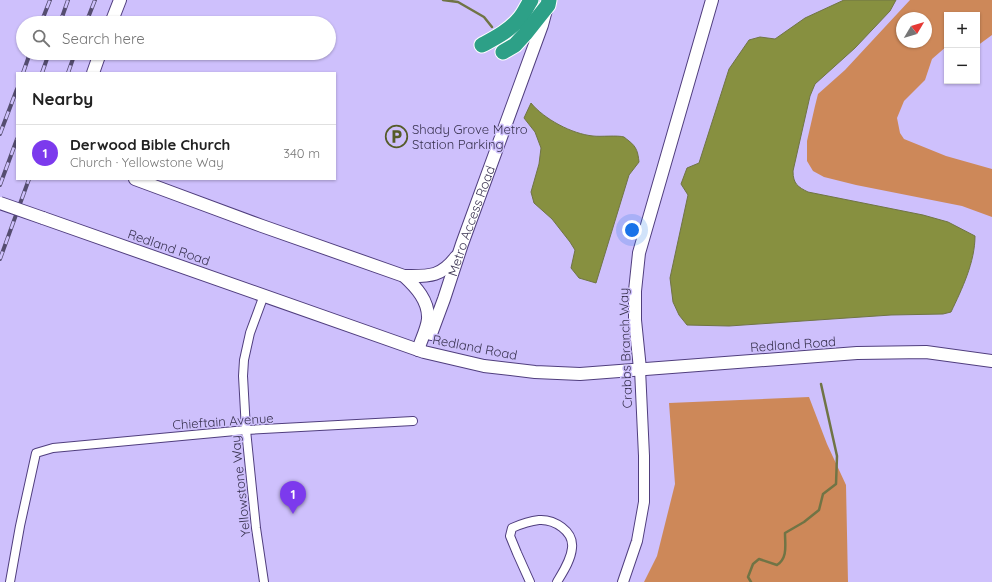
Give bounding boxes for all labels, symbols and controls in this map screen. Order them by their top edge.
north arrow [896,12,932,48]
map controls [944,12,980,84]
button: + [944,12,980,48]
search box [16,16,336,60]
icon: search [30,27,52,49]
text: Search here [62,29,145,48]
button: − [944,48,980,84]
text: Nearby [32,88,93,109]
place label: Shady Grove Metro Station Parking [412,121,528,152]
parking icon: Shady Grove Metro Station Parking [384,123,410,149]
text: Derwood Bible Church [70,135,230,154]
text: 1 [42,145,48,161]
text: 340 m [283,145,320,161]
text: Church · Yellowstone Way [70,154,224,170]
street label: Metro Access Road [444,163,498,278]
your location [622,220,642,240]
street label: Redland Road [126,225,212,269]
street label: Crabbs Branch Way [615,287,635,409]
street label: Redland Road [431,331,519,363]
street label: Redland Road [750,333,836,355]
street label: Chieftain Avenue [172,409,274,433]
street label: Yellowstone Way [227,434,253,538]
pin: 1 [280,481,306,514]

